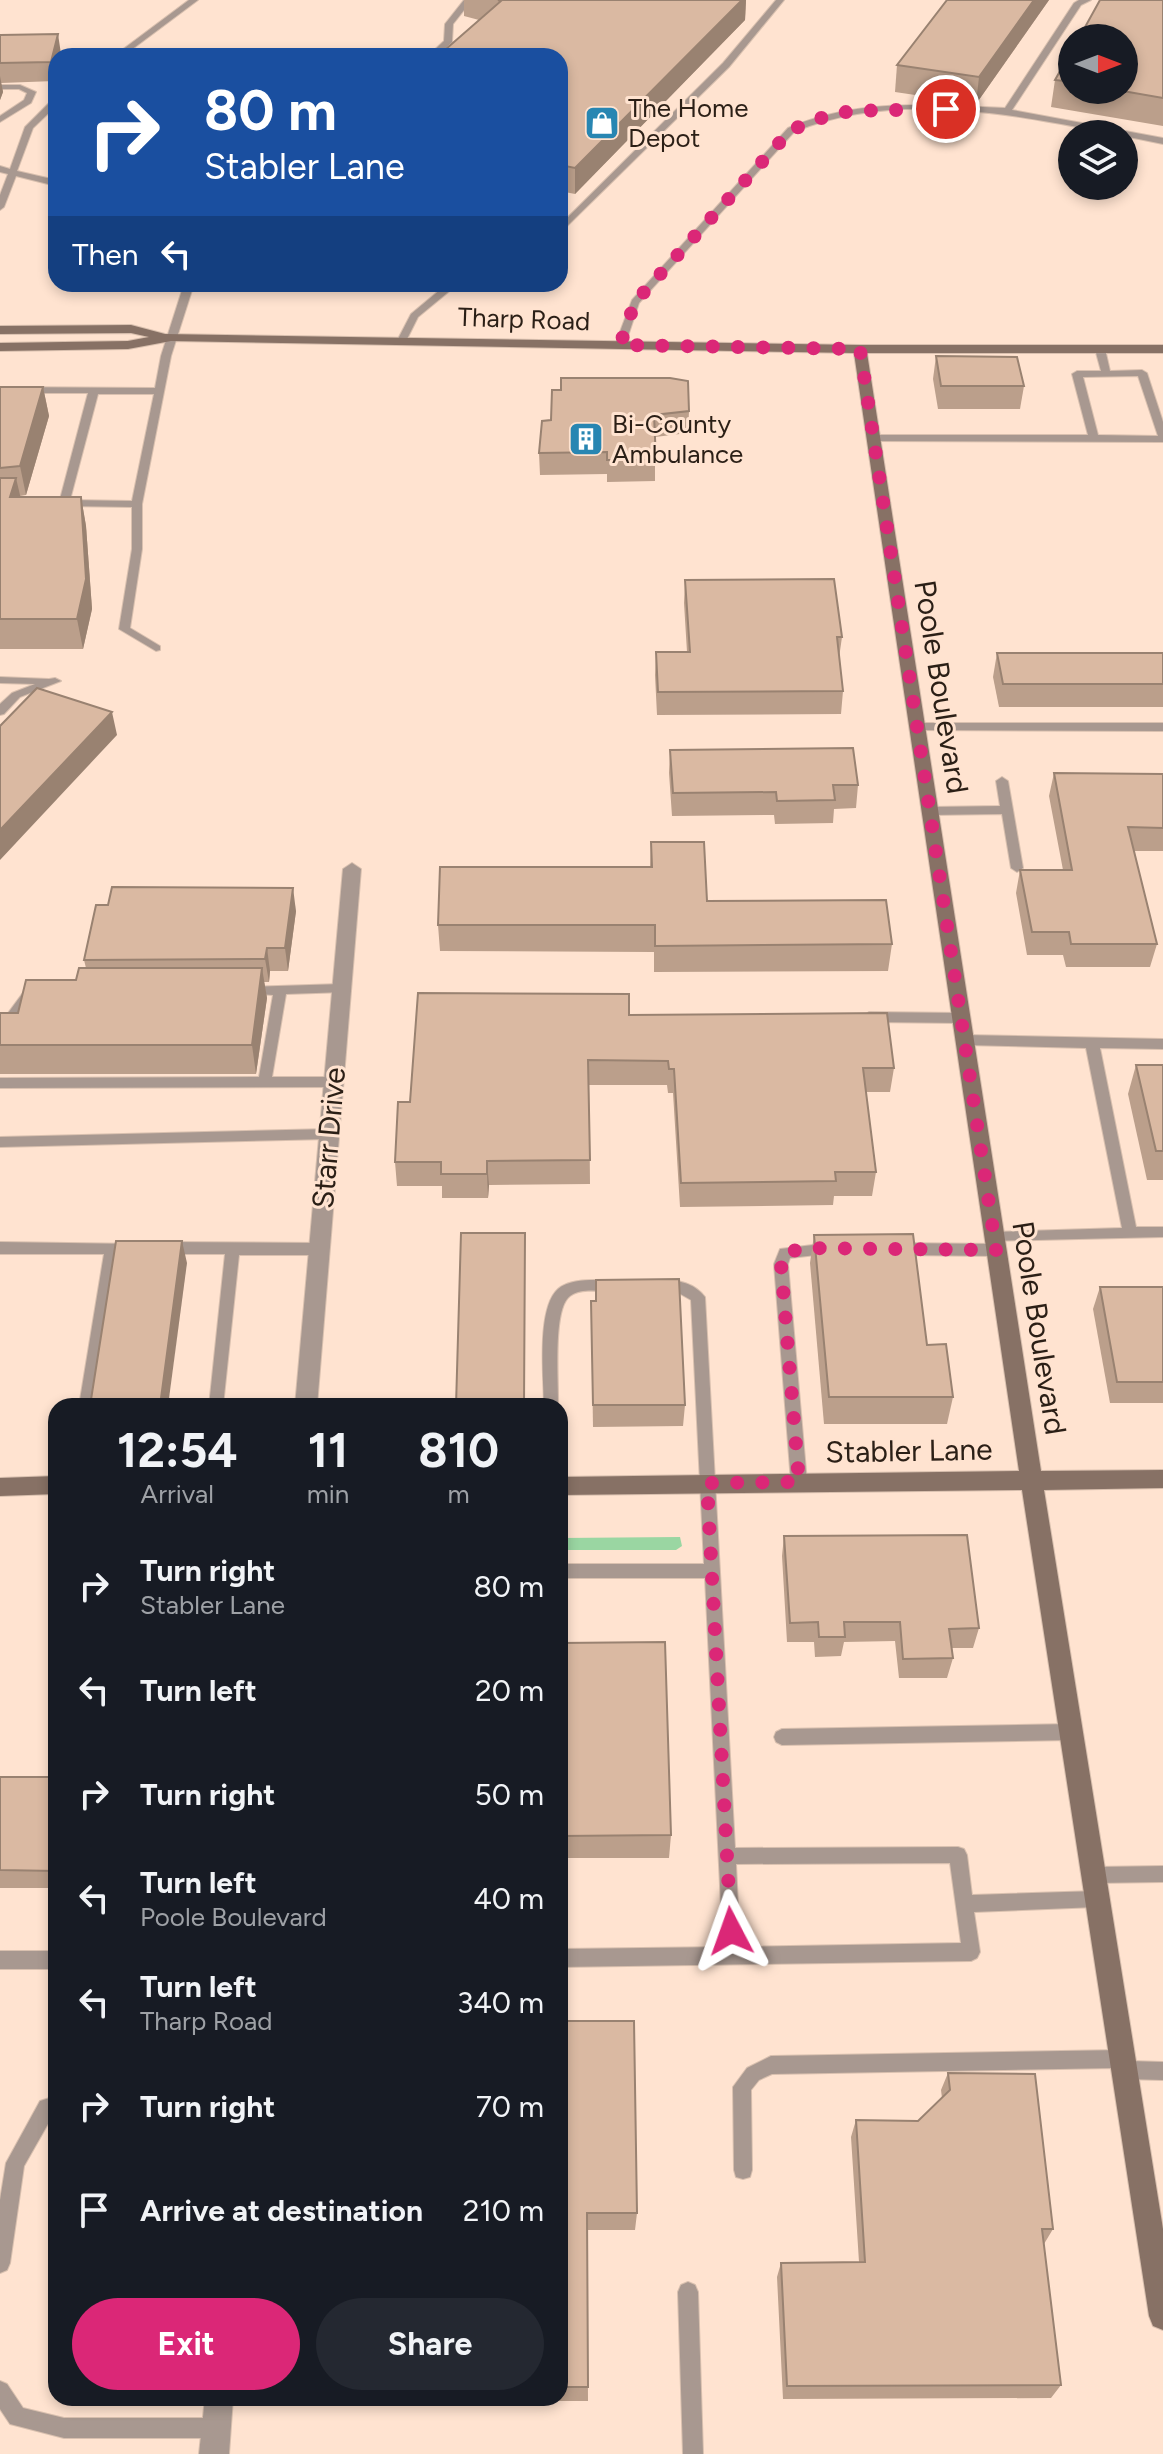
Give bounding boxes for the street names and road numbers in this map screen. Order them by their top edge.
street label: Tharp Road [457,301,591,337]
street label: Poole Boulevard [906,578,977,796]
street label: Starr Drive [304,1066,353,1210]
street label: Poole Boulevard [1004,1219,1075,1437]
street label: Stabler Lane [825,1431,993,1470]

